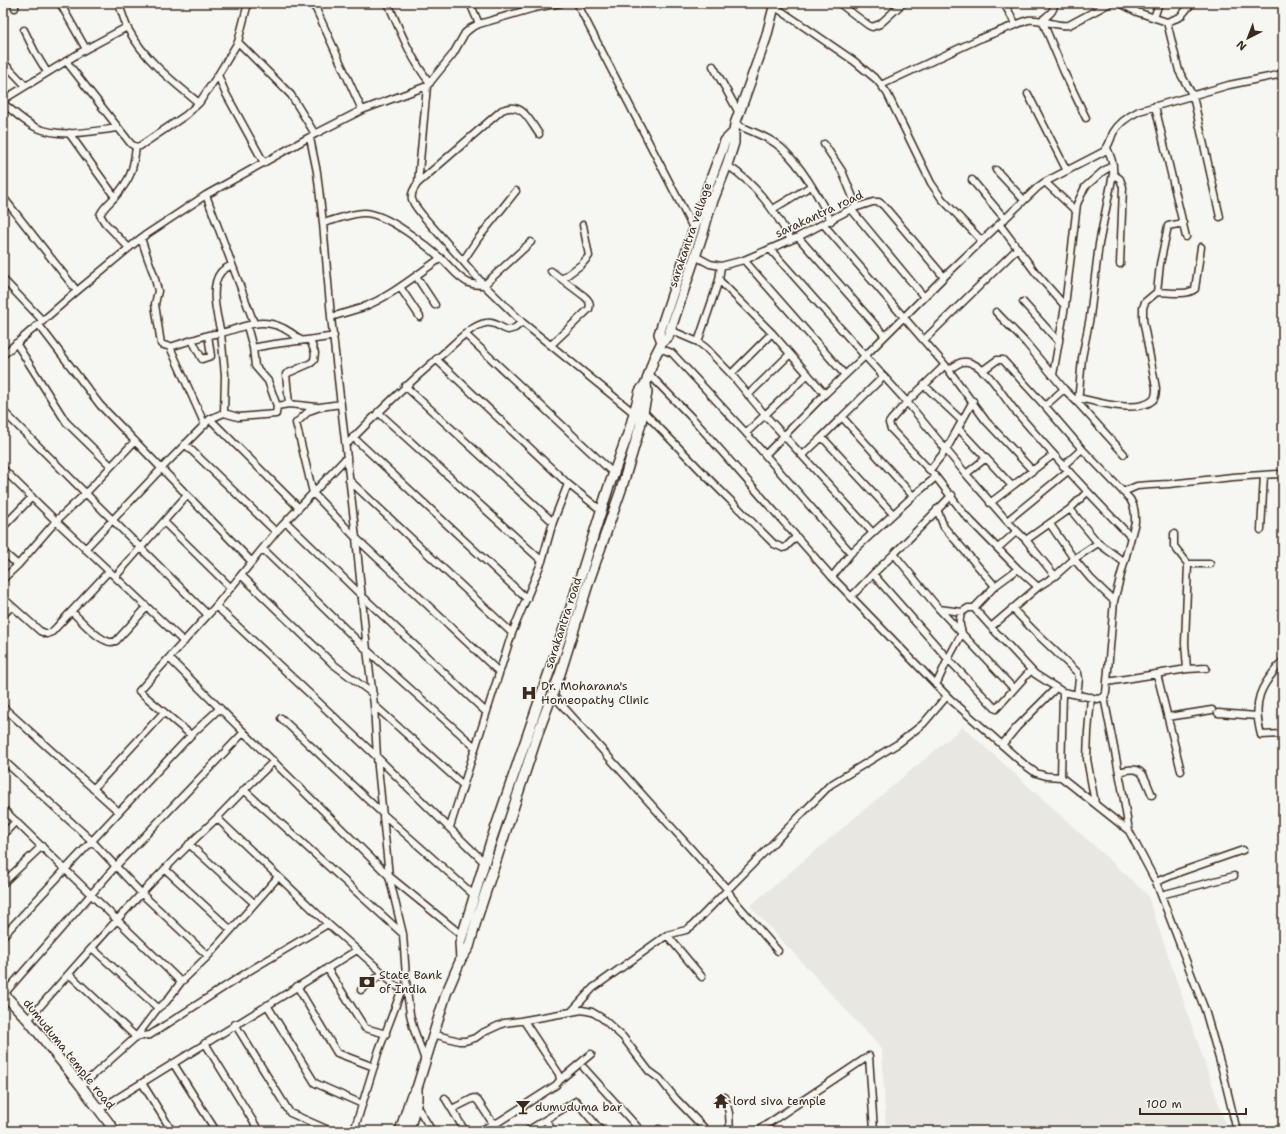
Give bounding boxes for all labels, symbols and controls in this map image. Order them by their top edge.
north arrow [1228,18,1268,58]
text: N [1233,36,1250,54]
street label: sarakantra vellage [665,180,715,289]
street label: sarakantra road [772,186,866,241]
street label: sarakantra road [541,575,585,671]
place label: Dr. Moharana's Homeopathy Clinic [541,678,649,708]
hospital icon: Dr. Moharana's Homeopathy Clinic [520,684,538,702]
place label: State Bank of India [379,967,442,997]
bank icon: State Bank of India [358,973,376,991]
street label: dumuduma temple road [19,995,119,1113]
scale bar [1140,1090,1246,1116]
temple icon: lord siva temple [712,1092,730,1110]
place label: lord siva temple [733,1093,826,1109]
text: 100 m [1146,1096,1182,1112]
bar icon: dumuduma bar [514,1098,532,1116]
place label: dumuduma bar [535,1099,623,1115]

